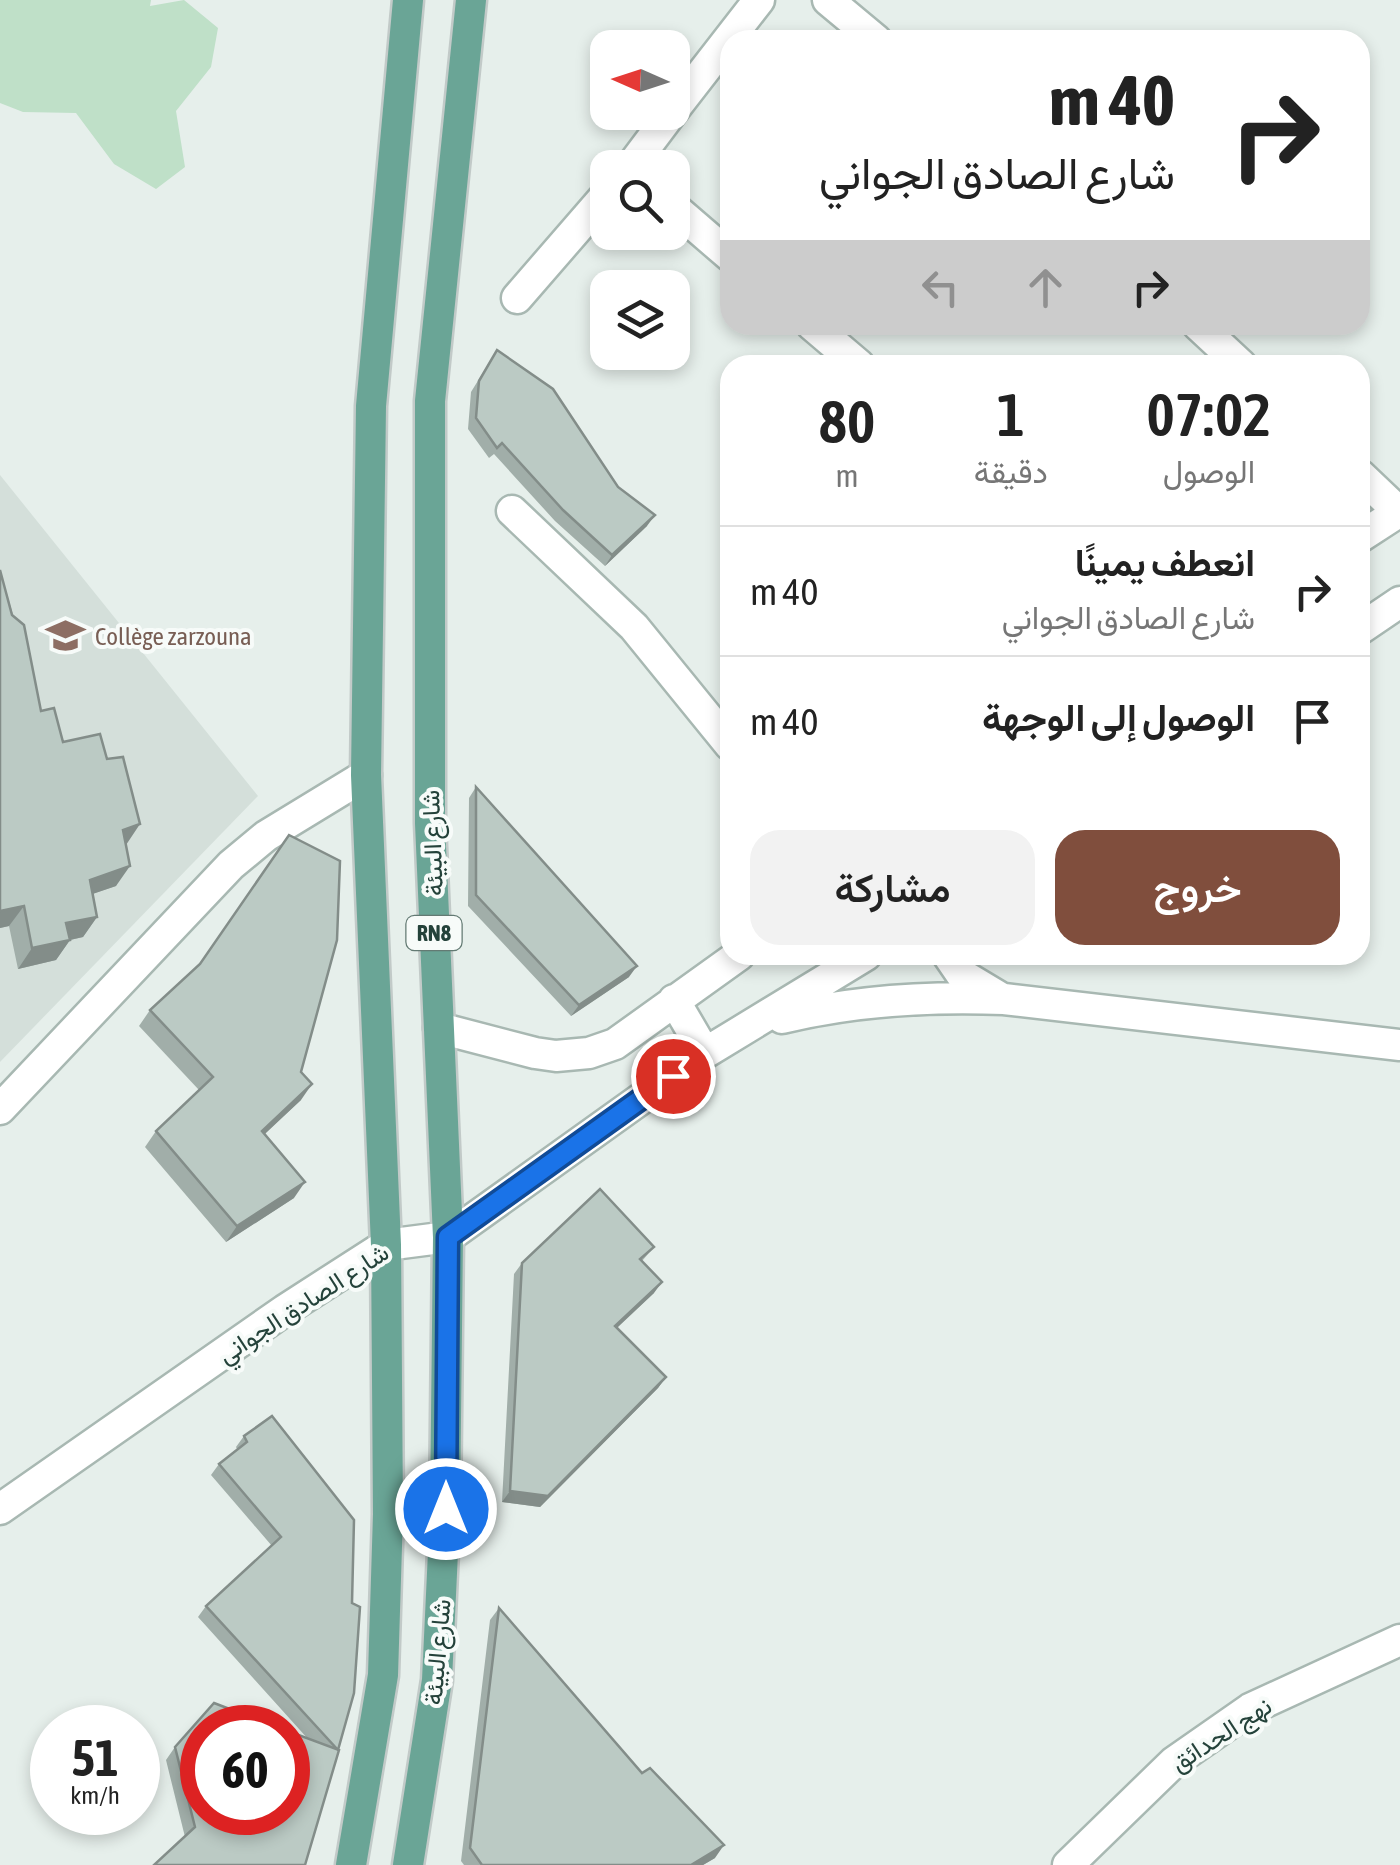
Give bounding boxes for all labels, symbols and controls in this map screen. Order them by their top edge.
north arrow [590,30,690,130]
map controls [590,30,690,370]
text: 40 m [1049,60,1175,140]
icon: right [1210,70,1340,200]
text: شارع الصادق الجواني [819,147,1175,199]
button: search [590,150,690,250]
icon: left [913,260,968,315]
icon: ahead [1018,260,1073,315]
icon: right [1123,260,1178,315]
button: layers [590,270,690,370]
text: 1 [997,380,1025,449]
text: 07:02 [1147,380,1271,449]
text: 80 [819,387,875,456]
text: دقيقة [974,453,1048,490]
text: الوصول [1163,453,1255,490]
text: m [835,457,858,494]
text: انعطف يمينًا [1075,541,1255,584]
icon: right [1285,564,1340,619]
text: 40 m [750,570,818,613]
text: شارع الصادق الجواني [1002,599,1255,636]
school or university icon: Collège zarzouna [44,615,86,657]
place label: Collège zarzouna [95,622,252,650]
icon: arrive [1285,694,1340,749]
text: الوصول إلى الوجهة [982,696,1255,739]
text: 40 m [750,700,818,743]
street label: شارع البيئة [416,789,451,897]
button: مشاركة [750,830,1035,945]
button: خروج [1055,830,1340,945]
road number: RN8 [406,916,462,950]
pin [631,1034,716,1119]
icon: arrive [646,1049,701,1104]
street label: شارع الصادق الجواني [212,1237,397,1374]
position arrow [394,1457,498,1561]
street label: شارع البيئة [418,1598,459,1706]
street label: نهج الحدائق [1165,1691,1279,1780]
speed limit sign: 60 [180,1705,310,1835]
text: 51 [71,1729,118,1787]
text: km/h [70,1781,120,1809]

